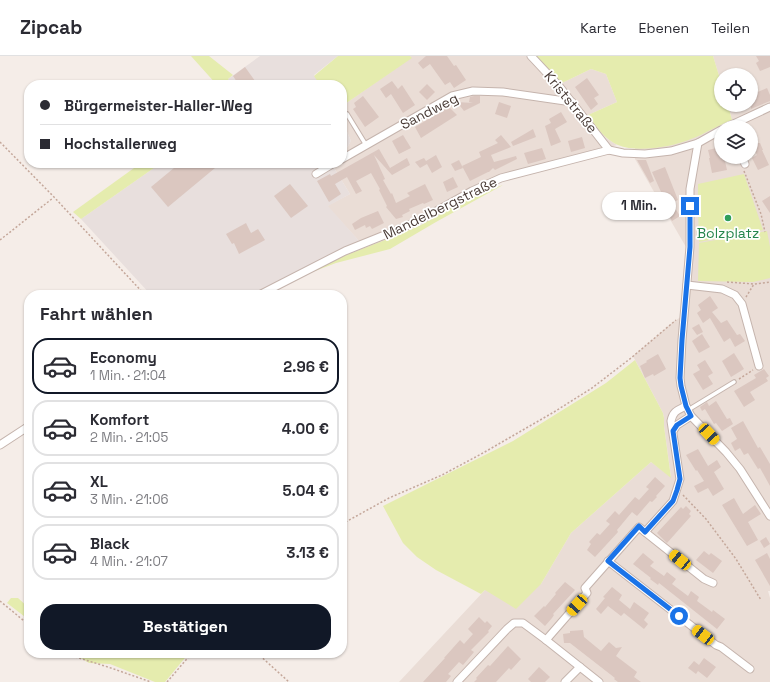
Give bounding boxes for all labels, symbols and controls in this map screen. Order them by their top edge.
text: Zipcab [20,15,82,40]
text: Karte [580,19,617,37]
text: Ebenen [639,19,689,37]
text: Teilen [711,19,750,37]
street label: Kriststraße [540,67,602,137]
map controls [714,68,758,164]
button: locate [714,68,758,112]
street label: Sandweg [397,89,461,133]
text: Bürgermeister-Haller-Weg [64,96,253,115]
button: layers [714,120,758,164]
text: Hochstallerweg [64,134,177,153]
street label: Mandelbergstraße [380,173,500,243]
callout: 1 Min. [602,192,676,220]
text: 1 Min. [621,197,657,214]
route end [681,197,699,215]
marker: Bolzplatz [723,213,733,223]
place label: Bolzplatz [697,224,759,242]
text: Fahrt wählen [40,302,153,325]
icon: car [42,348,78,384]
text: Economy [90,348,157,367]
text: 2.96 € [283,357,329,376]
text: 1 Min. · 21:04 [90,367,166,384]
icon: car [42,410,78,446]
text: Komfort [90,410,149,429]
text: 4.00 € [282,419,329,438]
car [696,421,722,447]
text: 2 Min. · 21:05 [90,429,168,446]
icon: car [42,472,78,508]
text: XL [90,472,108,491]
text: 5.04 € [282,481,329,500]
text: 3 Min. · 21:06 [90,491,168,508]
icon: car [42,534,78,570]
text: Black [90,534,130,553]
text: 3.13 € [286,543,329,562]
car [667,548,693,572]
text: 4 Min. · 21:07 [90,553,168,570]
car [565,592,589,618]
button: Bestätigen [40,604,331,650]
route start [670,607,688,625]
car [690,623,716,647]

